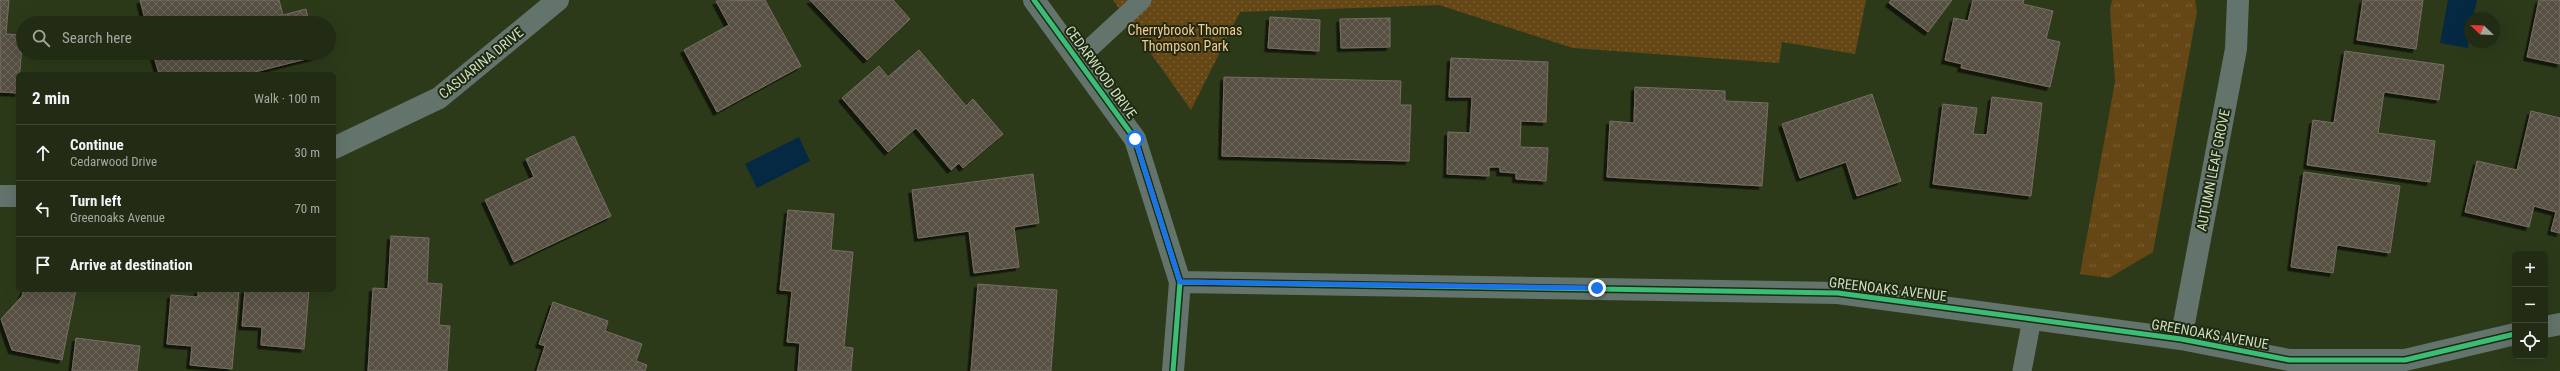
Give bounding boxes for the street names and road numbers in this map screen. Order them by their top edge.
street label: CEDARWOOD DRIVE [1062,23,1140,121]
street label: CASUARINA DRIVE [436,24,526,102]
street label: AUTUMN LEAF GROVE [2193,108,2233,232]
street label: GREENOAKS AVENUE [1828,274,1948,304]
street label: GREENOAKS AVENUE [2150,316,2270,352]

